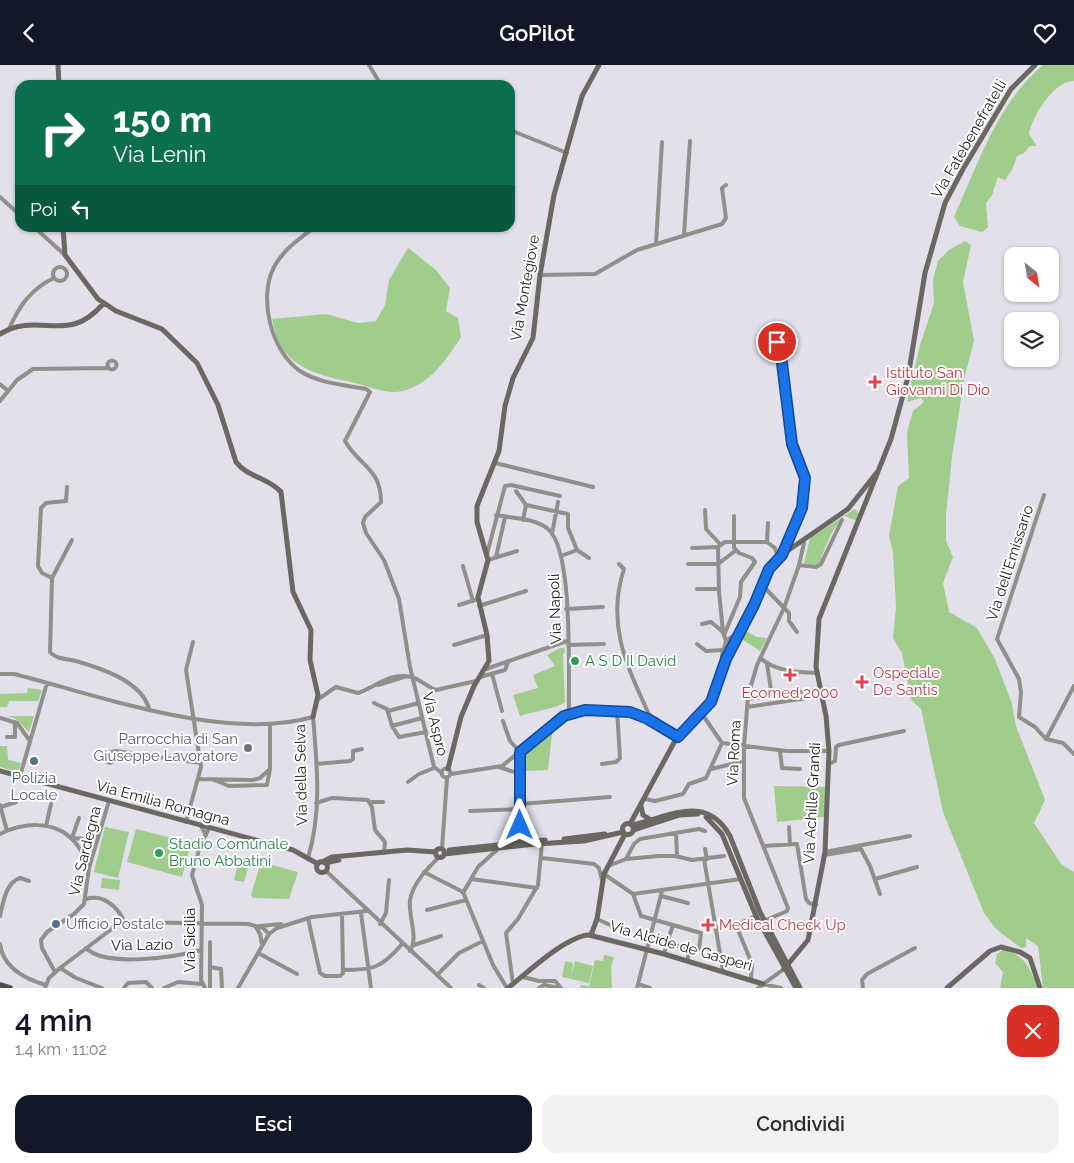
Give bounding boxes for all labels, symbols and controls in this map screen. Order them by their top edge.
icon: back [15,19,43,47]
icon: heart [1031,19,1059,47]
text: GoPilot [499,20,575,46]
street label: Via Fatebenefratelli [928,76,1010,202]
text: 150 m [113,99,212,140]
icon: right [30,100,95,165]
text: Via Lenin [113,141,206,167]
icon: left [67,195,95,223]
text: Poi [30,198,57,220]
street label: Via Montegiove [507,233,543,342]
north arrow [1004,247,1059,303]
map controls [1004,247,1059,367]
button: layers [1004,312,1059,367]
pin [756,321,798,363]
icon: arrive [763,328,791,356]
place label: Istituto San Giovanni Di Dio [886,364,990,399]
marker: Istituto San Giovanni Di Dio [868,375,882,389]
street label: Via dell'Emissario [983,503,1037,623]
street label: Via Napoli [545,573,565,645]
place label: A S D Il David [585,652,676,670]
marker: A S D Il David [569,655,581,667]
place label: Ospedale De Santis [873,664,940,699]
marker: Ecomed 2000 [783,668,797,682]
marker: Ospedale De Santis [855,675,869,689]
place label: Ecomed 2000 [741,684,839,702]
street label: Via Aspro [418,690,452,758]
street label: Via Roma [723,720,745,786]
street label: Via della Selva [291,724,311,826]
place label: Parrocchia di San Giuseppe Lavoratore [94,730,238,765]
marker: Parrocchia di San Giuseppe Lavoratore [242,742,254,754]
street label: Via Achille Grandi [800,742,824,864]
marker: Polizia Locale [28,755,40,767]
place label: Polizia Locale [11,769,58,804]
street label: Via Emilia Romagna [94,777,232,829]
position arrow [493,798,545,850]
street label: Via Sardegna [65,804,105,898]
place label: Stadio Comunale Bruno Abbatini [169,835,288,870]
marker: Stadio Comunale Bruno Abbatini [153,847,165,859]
street label: Via Sicilia [181,908,199,972]
place label: Ufficio Postale [66,915,164,933]
place label: Medical Check Up [719,916,846,934]
street label: Via Alcide de Gasperi [608,917,754,975]
marker: Ufficio Postale [50,918,62,930]
marker: Medical Check Up [701,918,715,932]
street label: Via Lazio [111,935,173,955]
text: 4 min [15,1003,92,1038]
button: close [1007,1005,1059,1057]
text: 1.4 km · 11:02 [15,1040,107,1059]
button: Esci [15,1095,532,1153]
button: Condividi [542,1095,1059,1153]

